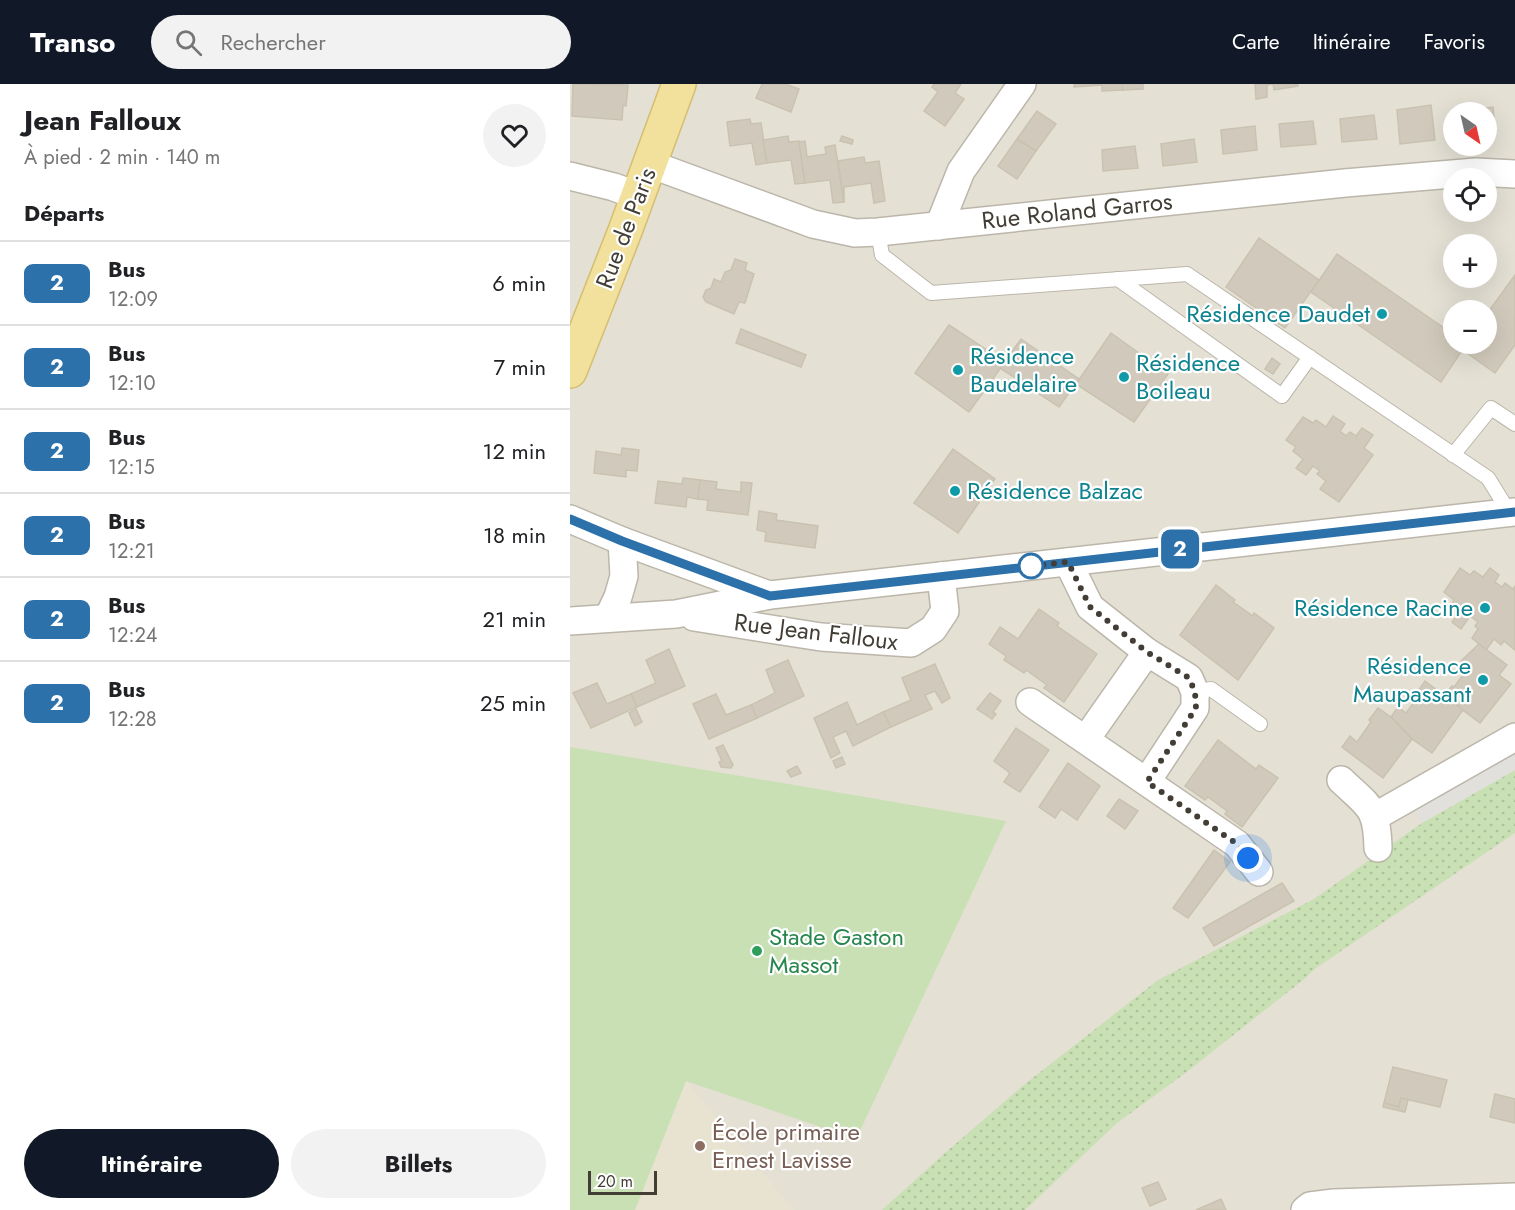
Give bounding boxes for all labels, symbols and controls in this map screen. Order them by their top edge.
search box [151,15,571,69]
text: Transo [30,22,115,63]
icon: search [172,26,205,59]
text: Rechercher [220,26,326,58]
text: Carte [1232,27,1280,57]
text: Itinéraire [1313,27,1391,57]
text: Favoris [1424,27,1485,57]
text: Jean Falloux [24,100,181,141]
north arrow [1443,102,1497,156]
map controls [1443,102,1497,354]
button: heart [483,104,546,167]
text: À pied · 2 min · 140 m [24,143,220,172]
street label: Rue de Paris [586,162,665,293]
button: locate [1443,168,1497,222]
street label: Rue Roland Garros [980,183,1174,238]
text: Départs [24,197,104,229]
button: + [1443,234,1497,288]
text: Bus [108,253,145,285]
text: 6 min [492,267,546,299]
text: 2 [50,268,64,298]
text: 12:09 [108,285,158,314]
place label: Résidence Daudet [1186,296,1370,331]
button: − [1443,300,1497,354]
marker: Résidence Daudet [1375,307,1389,321]
text: Bus [108,337,145,369]
place label: Résidence Baudelaire [970,338,1077,401]
place label: Résidence Boileau [1136,345,1240,408]
text: 7 min [493,351,546,383]
text: 2 [50,352,64,382]
marker: Résidence Baudelaire [951,363,965,377]
text: 12:10 [108,369,155,398]
marker: Résidence Boileau [1117,370,1131,384]
text: Bus [108,421,145,453]
text: 12 min [483,435,546,467]
text: 2 [50,436,64,466]
text: 12:15 [108,453,155,482]
place label: Résidence Balzac [967,473,1143,508]
marker: Résidence Balzac [948,484,962,498]
text: Bus [108,505,145,537]
text: 18 min [483,519,546,551]
text: 2 [50,520,64,550]
line badge: 2 [1160,530,1200,568]
text: 2 [1173,534,1187,564]
text: 12:21 [108,537,155,566]
unlabelled marker [1018,553,1044,579]
text: Bus [108,589,145,621]
place label: Résidence Racine [1294,590,1473,625]
marker: Résidence Racine [1478,601,1492,615]
text: 21 min [483,603,546,635]
text: 2 [50,604,64,634]
street label: Rue Jean Falloux [732,604,901,659]
text: 12:24 [108,621,157,650]
place label: Résidence Maupassant [1353,648,1471,711]
text: Bus [108,673,145,705]
marker: Résidence Maupassant [1476,673,1490,687]
text: 25 min [480,687,546,719]
text: 2 [50,688,64,718]
text: 12:28 [108,705,157,734]
your location [1233,843,1263,873]
place label: Stade Gaston Massot [769,919,904,982]
marker: Stade Gaston Massot [750,944,764,958]
place label: École primaire Ernest Lavisse [712,1114,860,1177]
button: Itinéraire [24,1129,279,1198]
button: Billets [291,1129,546,1198]
marker: École primaire Ernest Lavisse [693,1139,707,1153]
scale bar [588,1168,657,1196]
text: 20 m [597,1170,633,1193]

